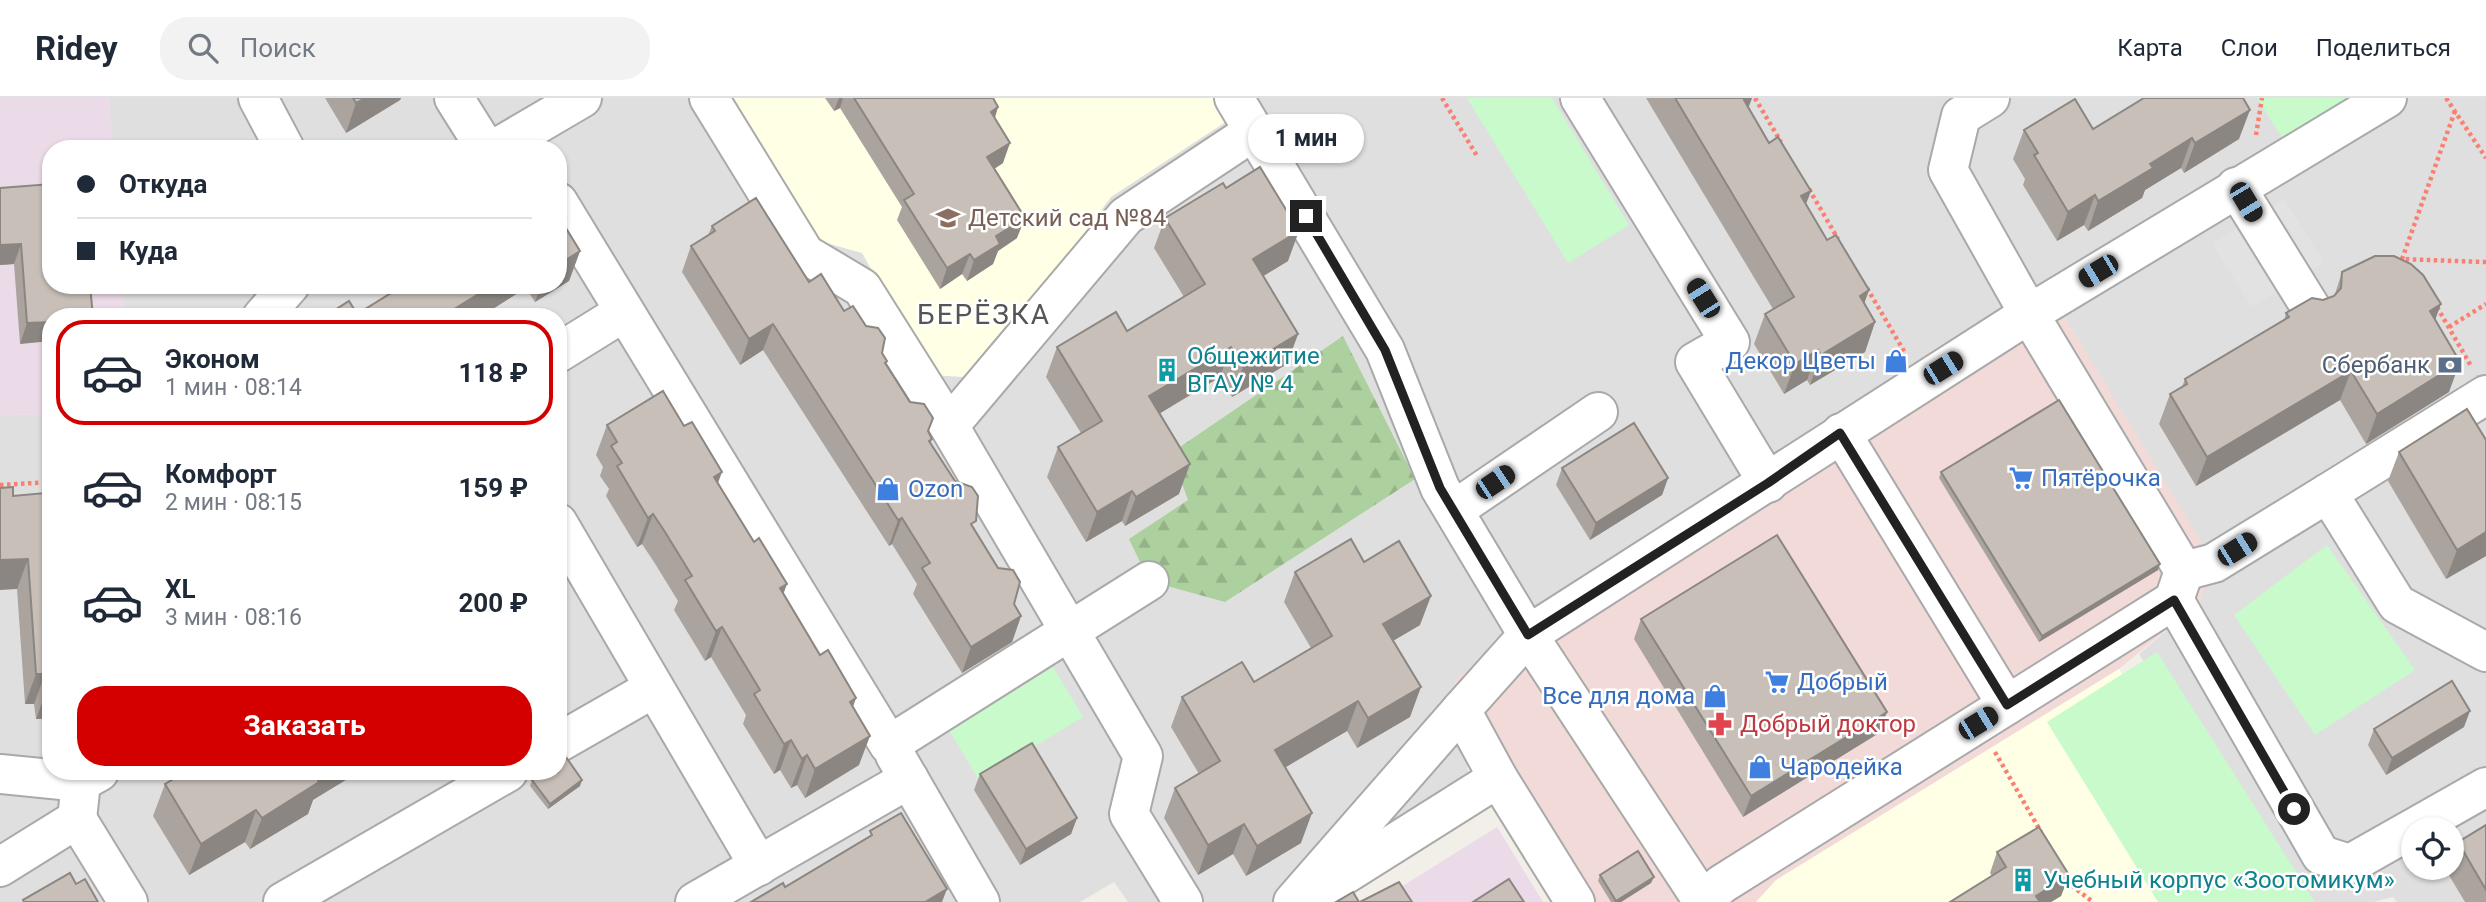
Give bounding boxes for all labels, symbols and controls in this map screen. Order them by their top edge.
search box [160,17,650,80]
text: Ridey [35,29,118,68]
icon: search [184,29,222,67]
text: Поиск [240,33,316,63]
text: Карта [2117,34,2183,62]
text: Слои [2221,34,2278,62]
text: Поделиться [2316,34,2451,62]
callout: 1 мин [1248,115,1364,164]
text: 1 мин [1275,125,1337,152]
text: Откуда [119,169,208,199]
car [2227,179,2266,225]
route end [1290,200,1322,232]
school or university icon: Детский сад №84 [934,204,962,232]
place label: Детский сад №84 [968,204,1166,232]
text: Куда [119,236,178,266]
car [2075,251,2122,291]
car [1683,275,1724,321]
district label: БЕРЁЗКА [917,298,1051,331]
icon: car [81,341,144,404]
place label: Общежитие ВГАУ № 4 [1187,342,1320,398]
text: Эконом [165,344,260,374]
place label: Декор Цветы [1725,347,1876,375]
shop icon: Декор Цветы [1882,347,1910,375]
car [1920,348,1967,388]
place label: Сбербанк [2322,351,2430,379]
bank icon: Сбербанк [2436,351,2464,379]
building icon: Общежитие ВГАУ № 4 [1153,356,1181,384]
text: 118 ₽ [458,358,528,388]
text: 1 мин · 08:14 [165,374,302,401]
icon: car [81,456,144,519]
text: Комфорт [165,459,277,489]
car [1472,462,1519,502]
supermarket icon: Пятёрочка [2007,464,2035,492]
place label: Пятёрочка [2041,464,2161,492]
text: 159 ₽ [458,473,528,503]
shop icon: Ozon [874,475,902,503]
place label: Ozon [908,475,963,503]
text: 2 мин · 08:15 [165,489,302,516]
car [2214,529,2261,569]
icon: car [81,571,144,634]
text: XL [165,574,196,604]
text: 200 ₽ [458,588,528,618]
text: 3 мин · 08:16 [165,604,302,631]
supermarket icon: Добрый [1763,668,1791,696]
place label: Добрый [1797,668,1888,696]
place label: Все для дома [1542,682,1695,710]
shop icon: Все для дома [1701,682,1729,710]
button: Заказать [77,686,532,766]
car [1955,703,2002,743]
pharmacy icon: Добрый доктор [1706,710,1734,738]
place label: Добрый доктор [1740,710,1916,738]
shop icon: Чародейка [1746,753,1774,781]
place label: Чародейка [1780,753,1903,781]
route start [2278,793,2310,825]
map controls [2401,817,2464,880]
button: locate [2401,817,2464,880]
building icon: Учебный корпус «Зоотомикум» [2009,866,2037,894]
place label: Учебный корпус «Зоотомикум» [2043,866,2395,894]

